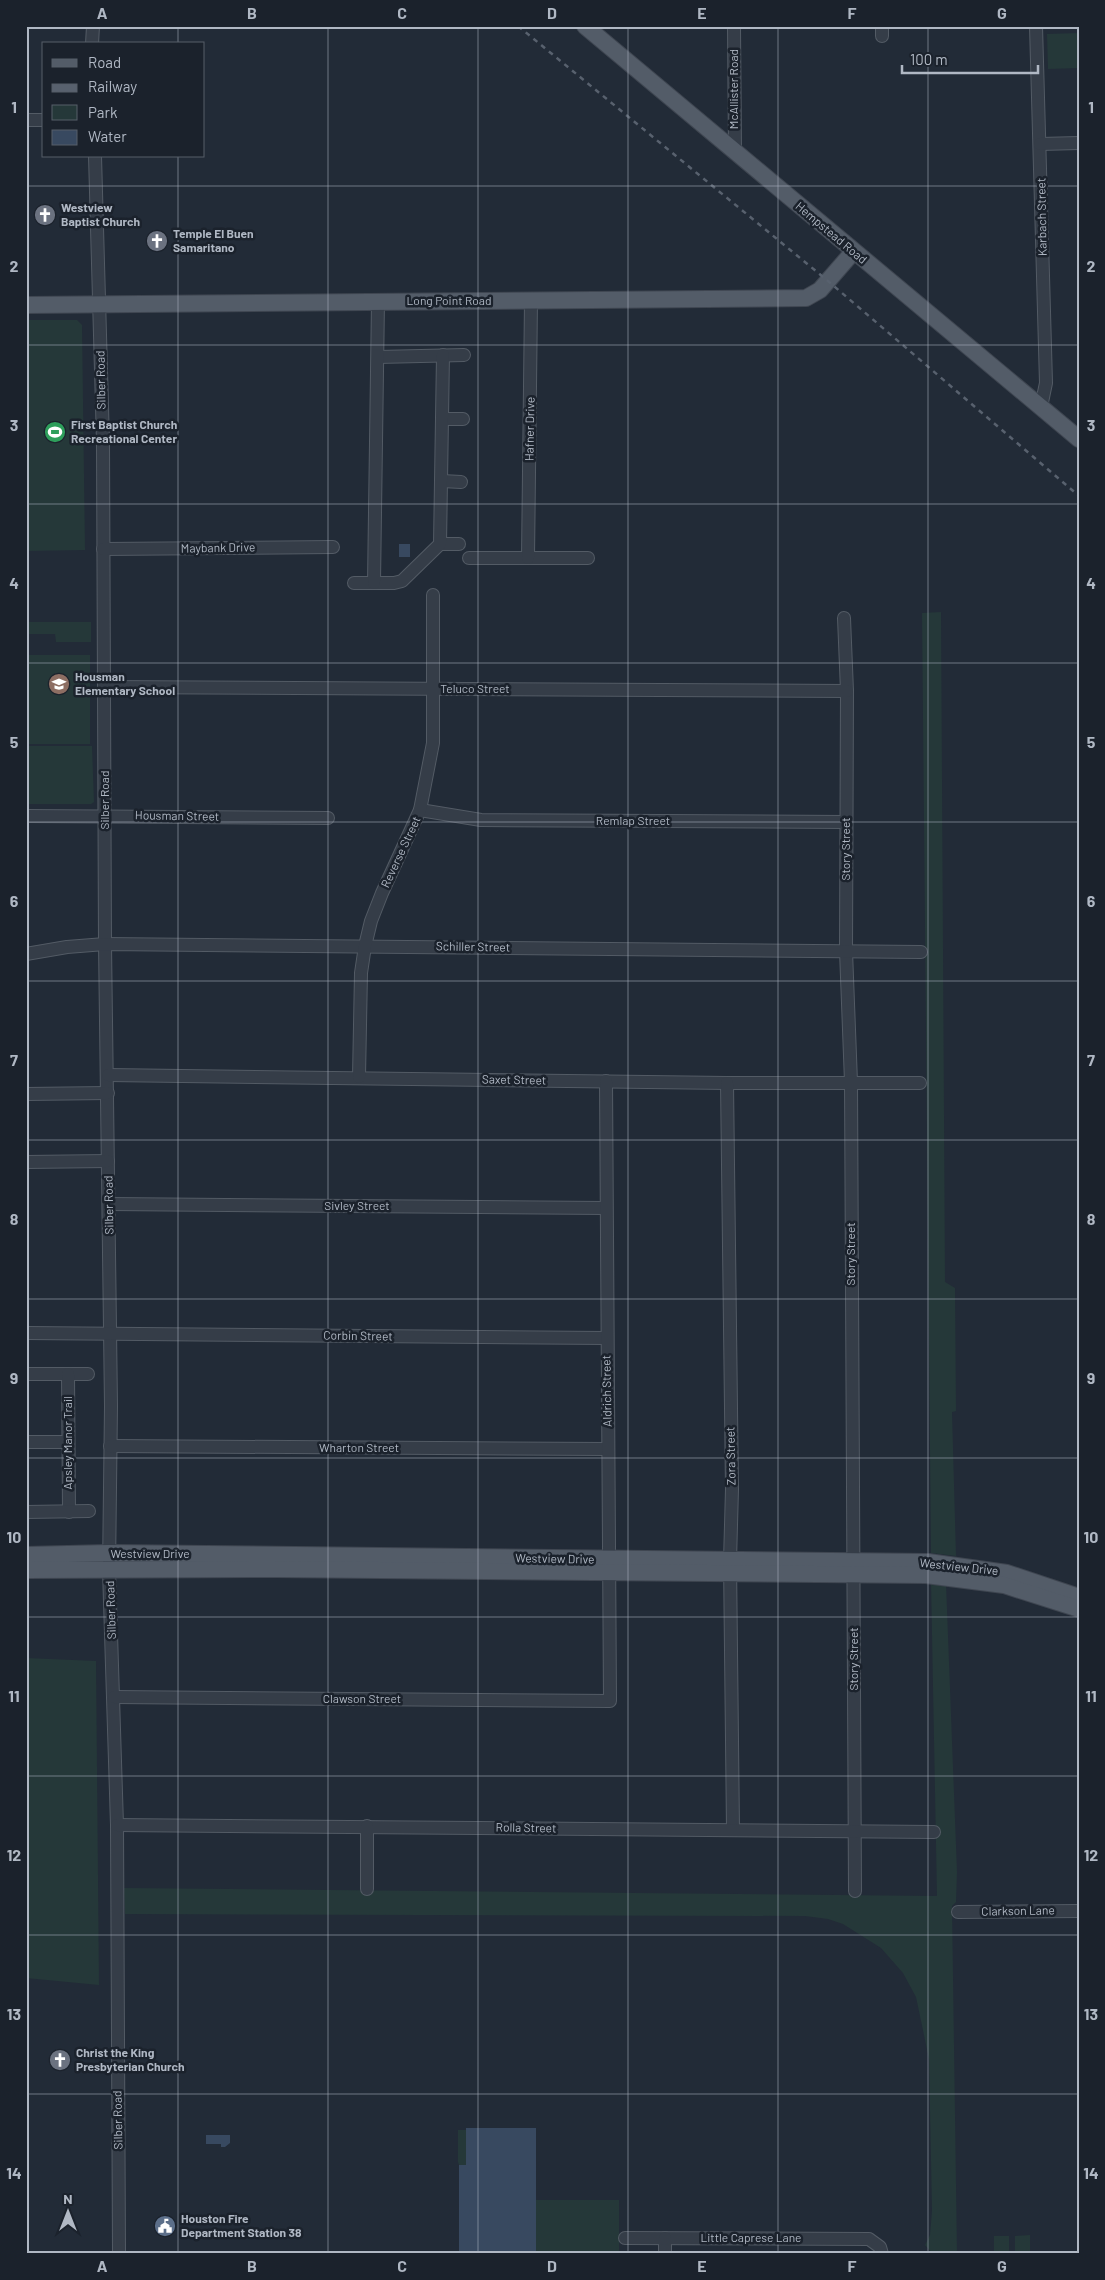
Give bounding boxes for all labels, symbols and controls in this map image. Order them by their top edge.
text: A [97,3,108,22]
text: B [247,3,257,22]
text: C [397,3,407,22]
text: D [547,3,557,22]
text: E [697,3,707,22]
text: F [848,3,857,22]
text: G [997,3,1007,22]
legend [42,42,205,158]
scale bar [902,42,1039,74]
street label: McAllister Road [726,49,740,129]
text: 100 m [910,50,948,68]
text: Road [88,53,121,71]
text: Railway [88,77,137,95]
text: 1 [11,97,17,116]
text: 1 [1088,97,1094,116]
text: Park [88,103,118,121]
text: Water [88,127,127,145]
street label: Karbach Street [1033,178,1049,256]
street label: Hempstead Road [793,198,870,266]
place label: Westview Baptist Church [61,200,140,228]
church icon: Westview Baptist Church [33,203,57,227]
place label: Temple El Buen Samaritano [173,226,254,254]
church icon: Temple El Buen Samaritano [145,229,169,253]
text: 2 [10,256,19,275]
text: 2 [1087,256,1096,275]
street label: Long Point Road [407,293,491,307]
street label: Silber Road [92,350,108,410]
street label: Hafner Drive [521,397,537,461]
text: 3 [10,415,18,434]
text: 3 [1087,415,1095,434]
place label: First Baptist Church Recreational Center [71,417,177,445]
sports icon: First Baptist Church Recreational Center [43,420,67,444]
street label: Maybank Drive [181,539,255,555]
text: 4 [9,573,19,592]
text: 4 [1086,573,1096,592]
place label: Housman Elementary School [75,669,175,697]
school or university icon: Housman Elementary School [47,672,71,696]
street label: Teluco Street [440,681,510,695]
text: 5 [10,732,19,751]
text: 5 [1087,732,1096,751]
street label: Silber Road [97,770,111,830]
street label: Housman Street [135,807,219,823]
street label: Remlap Street [596,813,670,827]
street label: Reverse Street [377,814,423,889]
street label: Story Street [838,817,852,881]
text: 6 [10,891,19,910]
text: 6 [1087,891,1096,910]
street label: Schiller Street [436,938,510,954]
text: 7 [10,1050,18,1069]
text: 7 [1087,1050,1095,1069]
street label: Saxet Street [482,1071,546,1087]
street label: Silber Road [100,1175,116,1235]
street label: Sivley Street [324,1198,390,1212]
text: 8 [10,1209,19,1228]
text: 8 [1087,1209,1096,1228]
street label: Story Street [843,1222,857,1286]
street label: Corbin Street [323,1327,393,1343]
street label: Aldrich Street [598,1355,614,1427]
text: 9 [10,1368,18,1387]
text: 9 [1087,1368,1095,1387]
street label: Apsley Manor Trail [60,1396,74,1490]
street label: Zora Street [722,1427,738,1486]
street label: Wharton Street [319,1440,399,1454]
text: 10 [7,1527,21,1546]
text: 10 [1084,1527,1098,1546]
street label: Westview Drive [110,1546,190,1560]
street label: Westview Drive [515,1550,595,1566]
street label: Westview Drive [919,1555,999,1577]
street label: Silber Road [102,1580,118,1640]
street label: Story Street [846,1627,860,1691]
text: 11 [8,1686,20,1705]
text: 11 [1085,1686,1097,1705]
street label: Clawson Street [323,1691,401,1705]
street label: Rolla Street [496,1819,556,1835]
text: 12 [7,1845,21,1864]
text: 12 [1084,1845,1098,1864]
street label: Clarkson Lane [981,1902,1055,1918]
text: 13 [7,2004,21,2023]
text: 13 [1084,2004,1098,2023]
place label: Christ the King Presbyterian Church [76,2045,185,2073]
church icon: Christ the King Presbyterian Church [48,2048,72,2072]
street label: Silber Road [109,2090,125,2150]
text: 14 [6,2163,22,2182]
text: 14 [1083,2163,1099,2182]
north arrow [42,2188,92,2238]
text: N [63,2190,73,2207]
place label: Houston Fire Department Station 38 [181,2211,302,2239]
public building icon: Houston Fire Department Station 38 [153,2214,177,2238]
street label: Little Caprese Lane [700,2230,802,2244]
text: A [97,2256,108,2275]
text: B [247,2256,257,2275]
text: C [397,2256,407,2275]
text: D [547,2256,557,2275]
text: E [697,2256,707,2275]
text: F [848,2256,857,2275]
text: G [997,2256,1007,2275]

